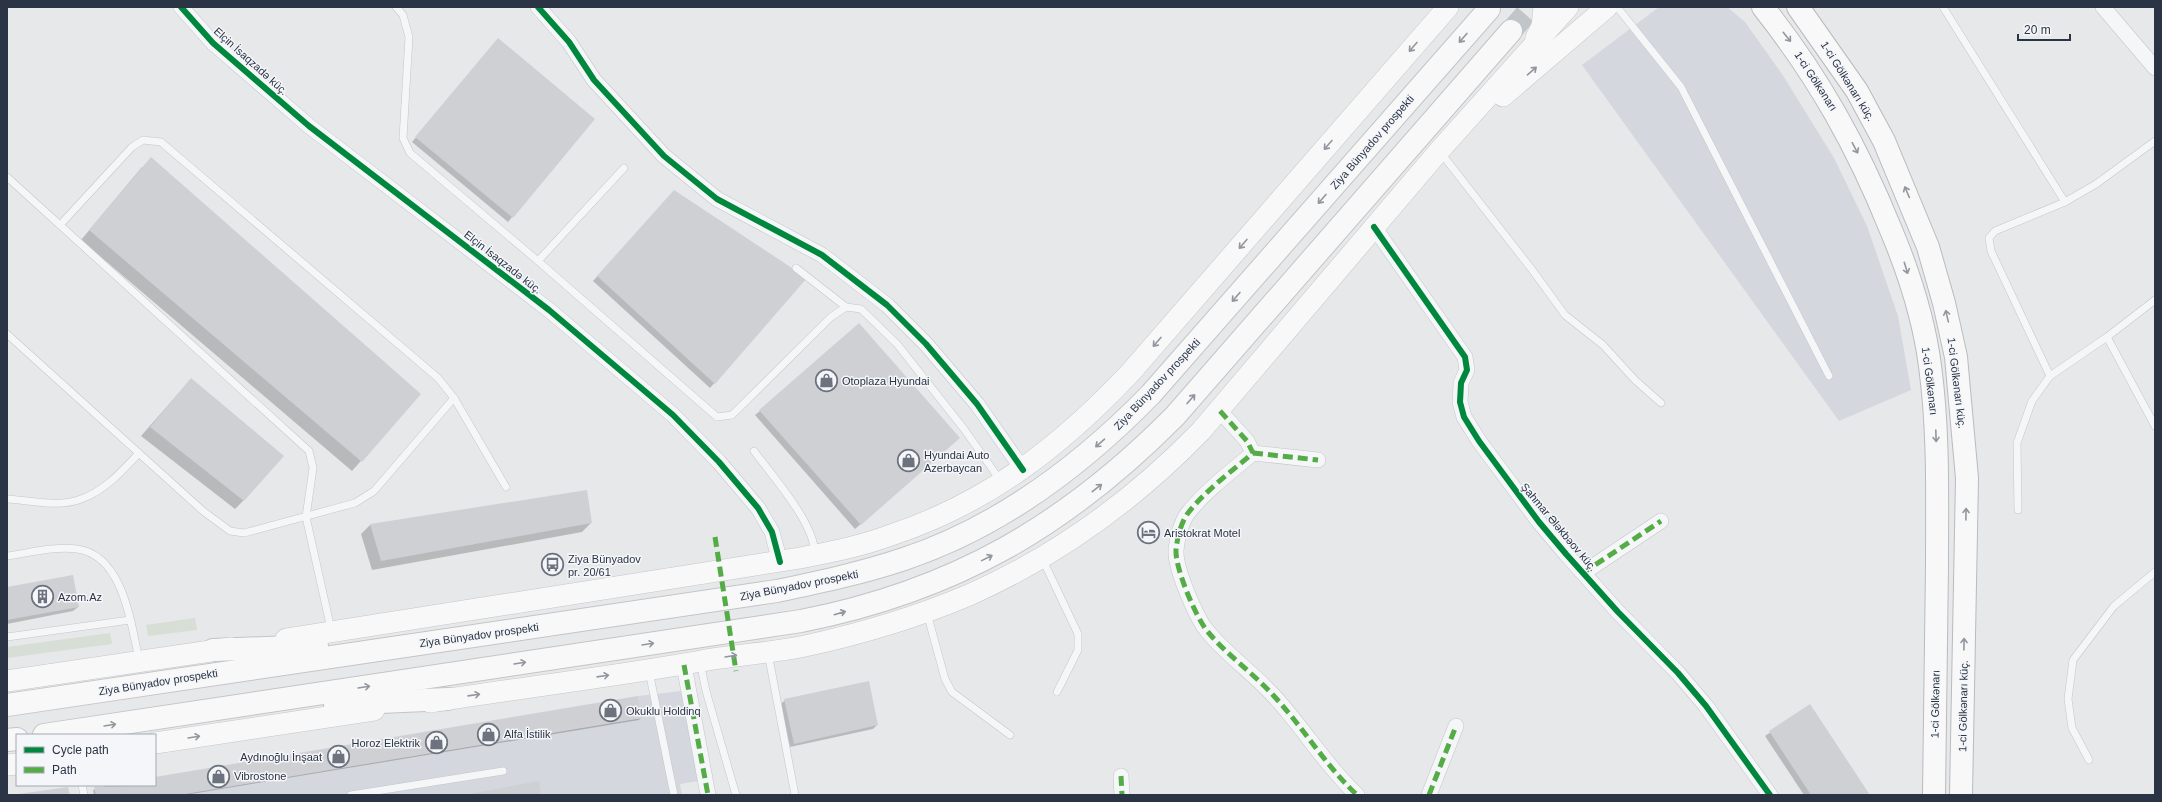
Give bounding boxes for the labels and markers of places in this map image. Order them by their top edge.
shop icon: Otoplaza Hyundai [814,368,840,394]
place label: Otoplaza Hyundai [842,375,929,387]
shop icon: Hyundai Auto Azerbaycan [896,448,922,474]
place label: Hyundai Auto Azerbaycan [924,449,989,474]
hotel icon: Aristokrat Motel [1136,520,1162,546]
place label: Aristokrat Motel [1164,527,1240,539]
bus stop icon: Ziya Bünyadov pr. 20/61 [540,552,566,578]
place label: Ziya Bünyadov pr. 20/61 [568,553,641,578]
building icon: Azom.Az [29,584,55,610]
place label: Azom.Az [58,591,102,603]
shop icon: Okuklu Holdinq [597,698,623,724]
place label: Okuklu Holdinq [626,705,701,717]
shop icon: Alfa İstilik [476,721,502,747]
place label: Alfa İstilik [504,728,551,740]
shop icon: Horoz Elektrik [423,730,449,756]
place label: Horoz Elektrik [352,737,420,749]
shop icon: Aydınoğlu İnşaat [325,744,351,770]
place label: Aydınoğlu İnşaat [240,751,322,763]
shop icon: Vibrostone [206,763,232,789]
place label: Vibrostone [234,770,286,782]

